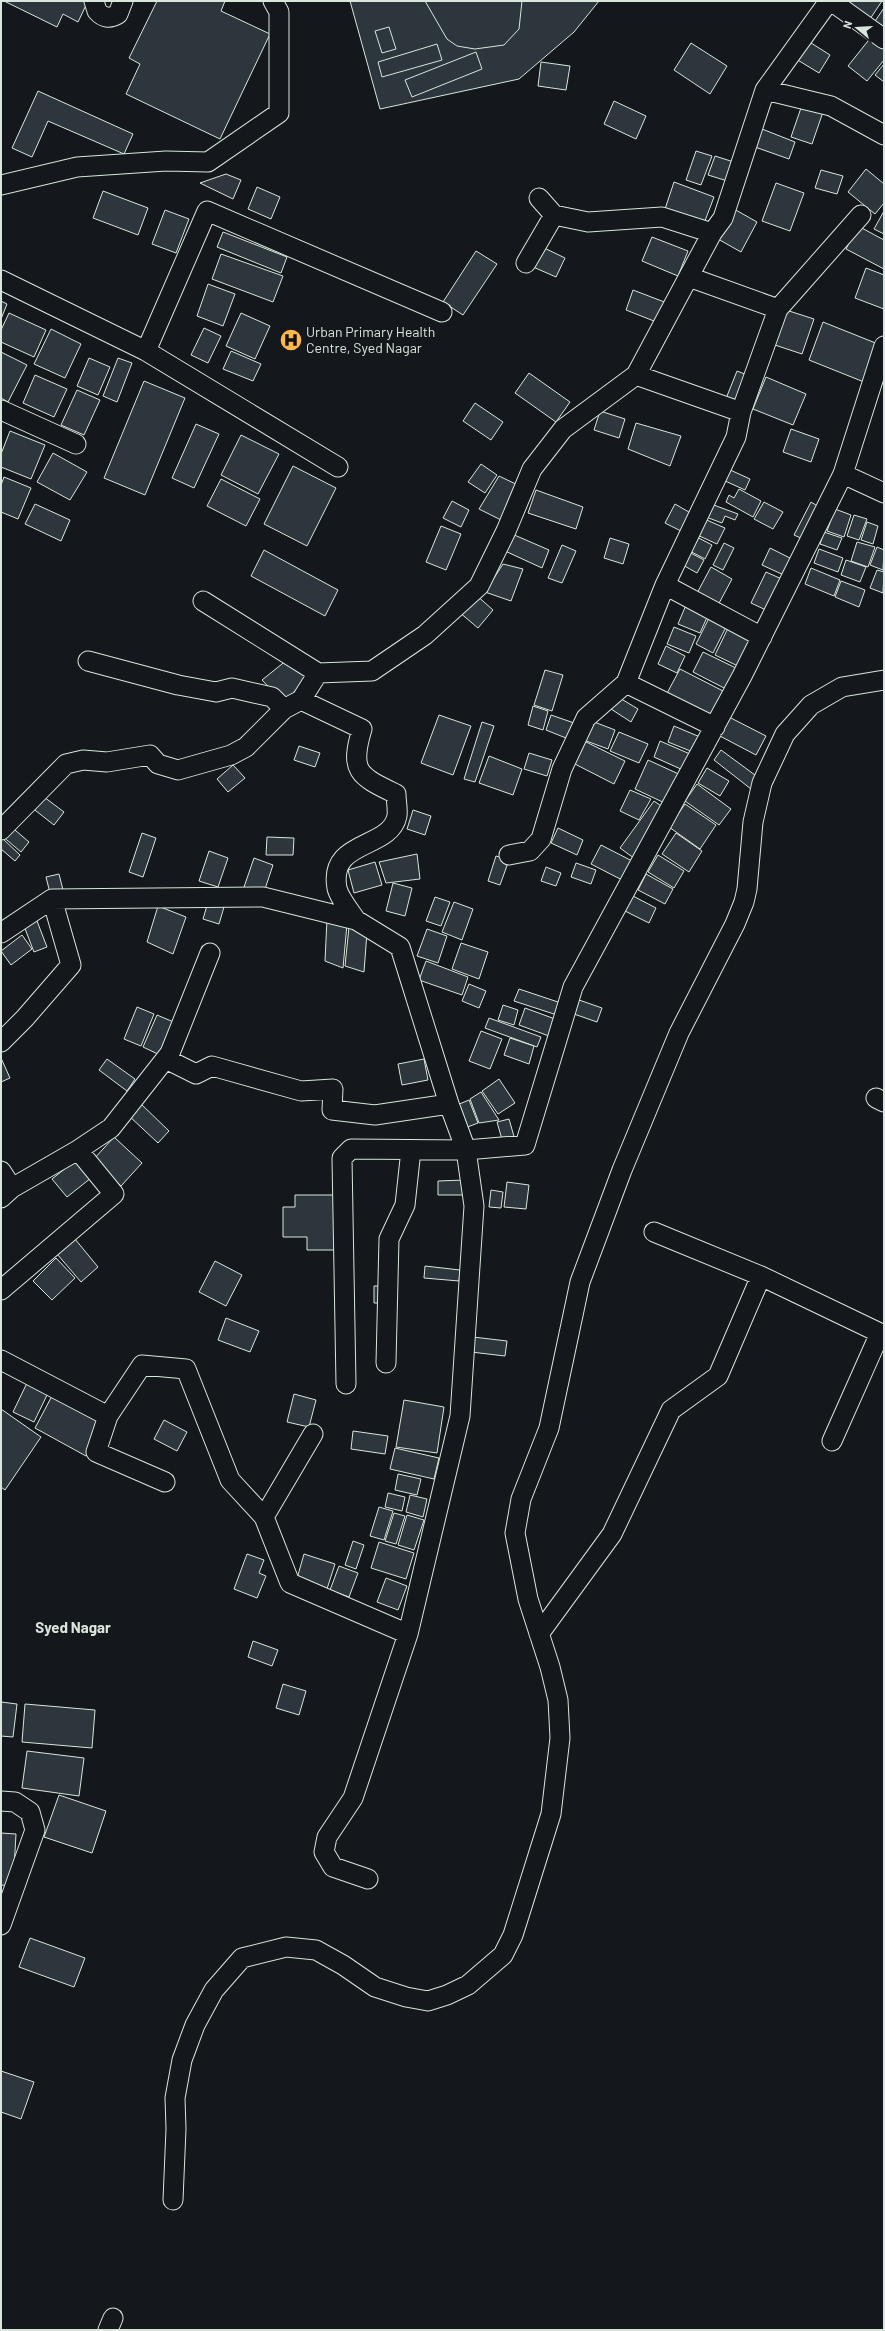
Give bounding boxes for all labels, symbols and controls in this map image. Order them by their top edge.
north arrow [837,8,877,48]
text: N [840,19,854,30]
place label: Urban Primary Health Centre, Syed Nagar [306,323,435,356]
hospital icon: Urban Primary Health Centre, Syed Nagar [278,327,304,353]
district label: Syed Nagar [35,1618,111,1636]

